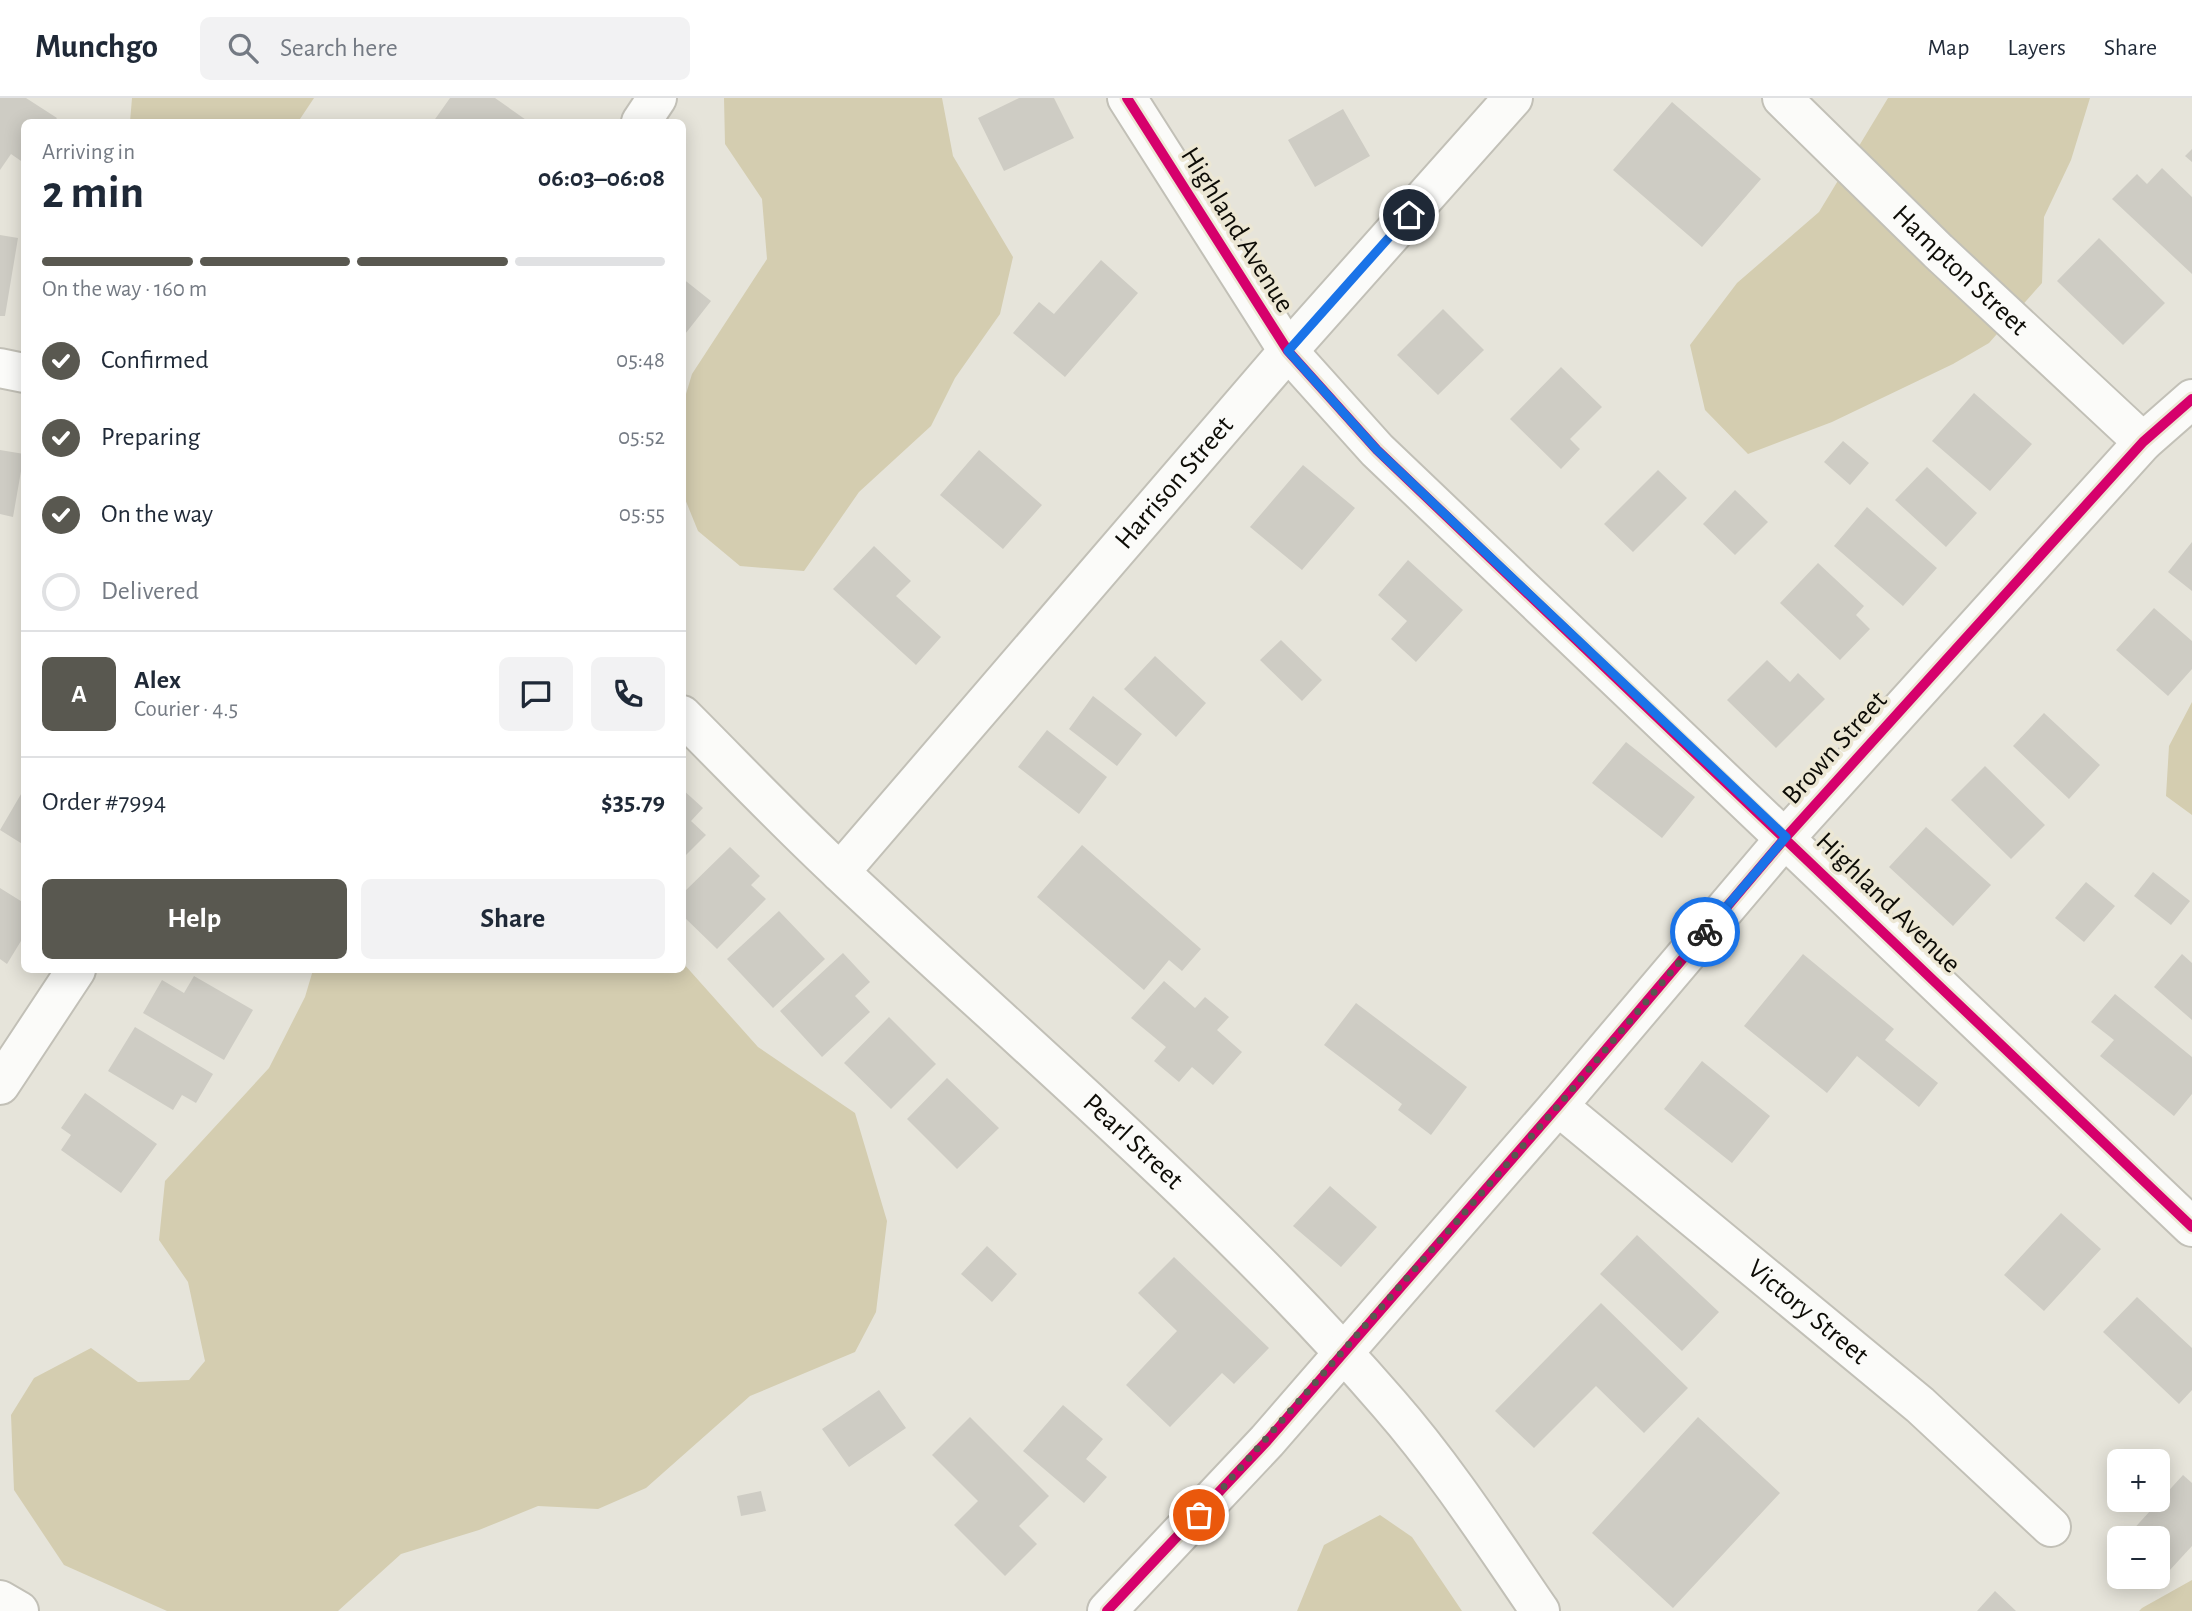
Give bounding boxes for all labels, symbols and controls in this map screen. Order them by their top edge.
search box [200,17,690,80]
icon: search [224,29,262,67]
text: Munchgo [35,31,158,64]
text: Search here [280,35,398,61]
text: Map [1927,36,1969,60]
text: Layers [2007,36,2066,60]
text: Share [2104,36,2157,60]
text: Arriving in [42,141,135,164]
street label: Highland Avenue [1175,142,1299,318]
text: 06:03–06:08 [538,165,665,191]
text: 2 min [42,170,144,216]
pin [1379,185,1439,245]
icon: home [1390,196,1428,234]
street label: Hampton Street [1887,200,2033,341]
text: On the way · 160 m [42,278,207,301]
icon: check [42,342,80,380]
text: Confirmed [101,347,209,373]
text: 05:48 [616,349,665,372]
street label: Harrison Street [1110,411,1239,555]
icon: check [42,419,80,457]
text: Preparing [101,424,200,450]
text: 05:52 [618,426,665,449]
icon: check [42,496,80,534]
text: On the way [101,501,213,527]
text: 05:55 [619,503,665,526]
text: Delivered [101,578,199,604]
button: chat [499,657,573,731]
button: phone [591,657,665,731]
text: Alex [134,667,181,693]
text: A [71,681,87,707]
street label: Brown Street [1777,686,1893,810]
text: Courier · 4.5 [134,698,238,721]
text: Order #7994 [42,789,166,815]
text: $35.79 [601,789,665,815]
street label: Highland Avenue [1810,827,1966,979]
button: Help [42,879,347,959]
button: Share [361,879,665,959]
courier [1670,897,1740,967]
icon: bike [1686,913,1724,951]
street label: Pearl Street [1077,1089,1188,1195]
street label: Victory Street [1742,1255,1874,1370]
map controls [2107,1449,2170,1589]
button: + [2107,1449,2170,1512]
pin [1169,1485,1229,1545]
icon: bag [1180,1496,1218,1534]
button: − [2107,1526,2170,1589]

